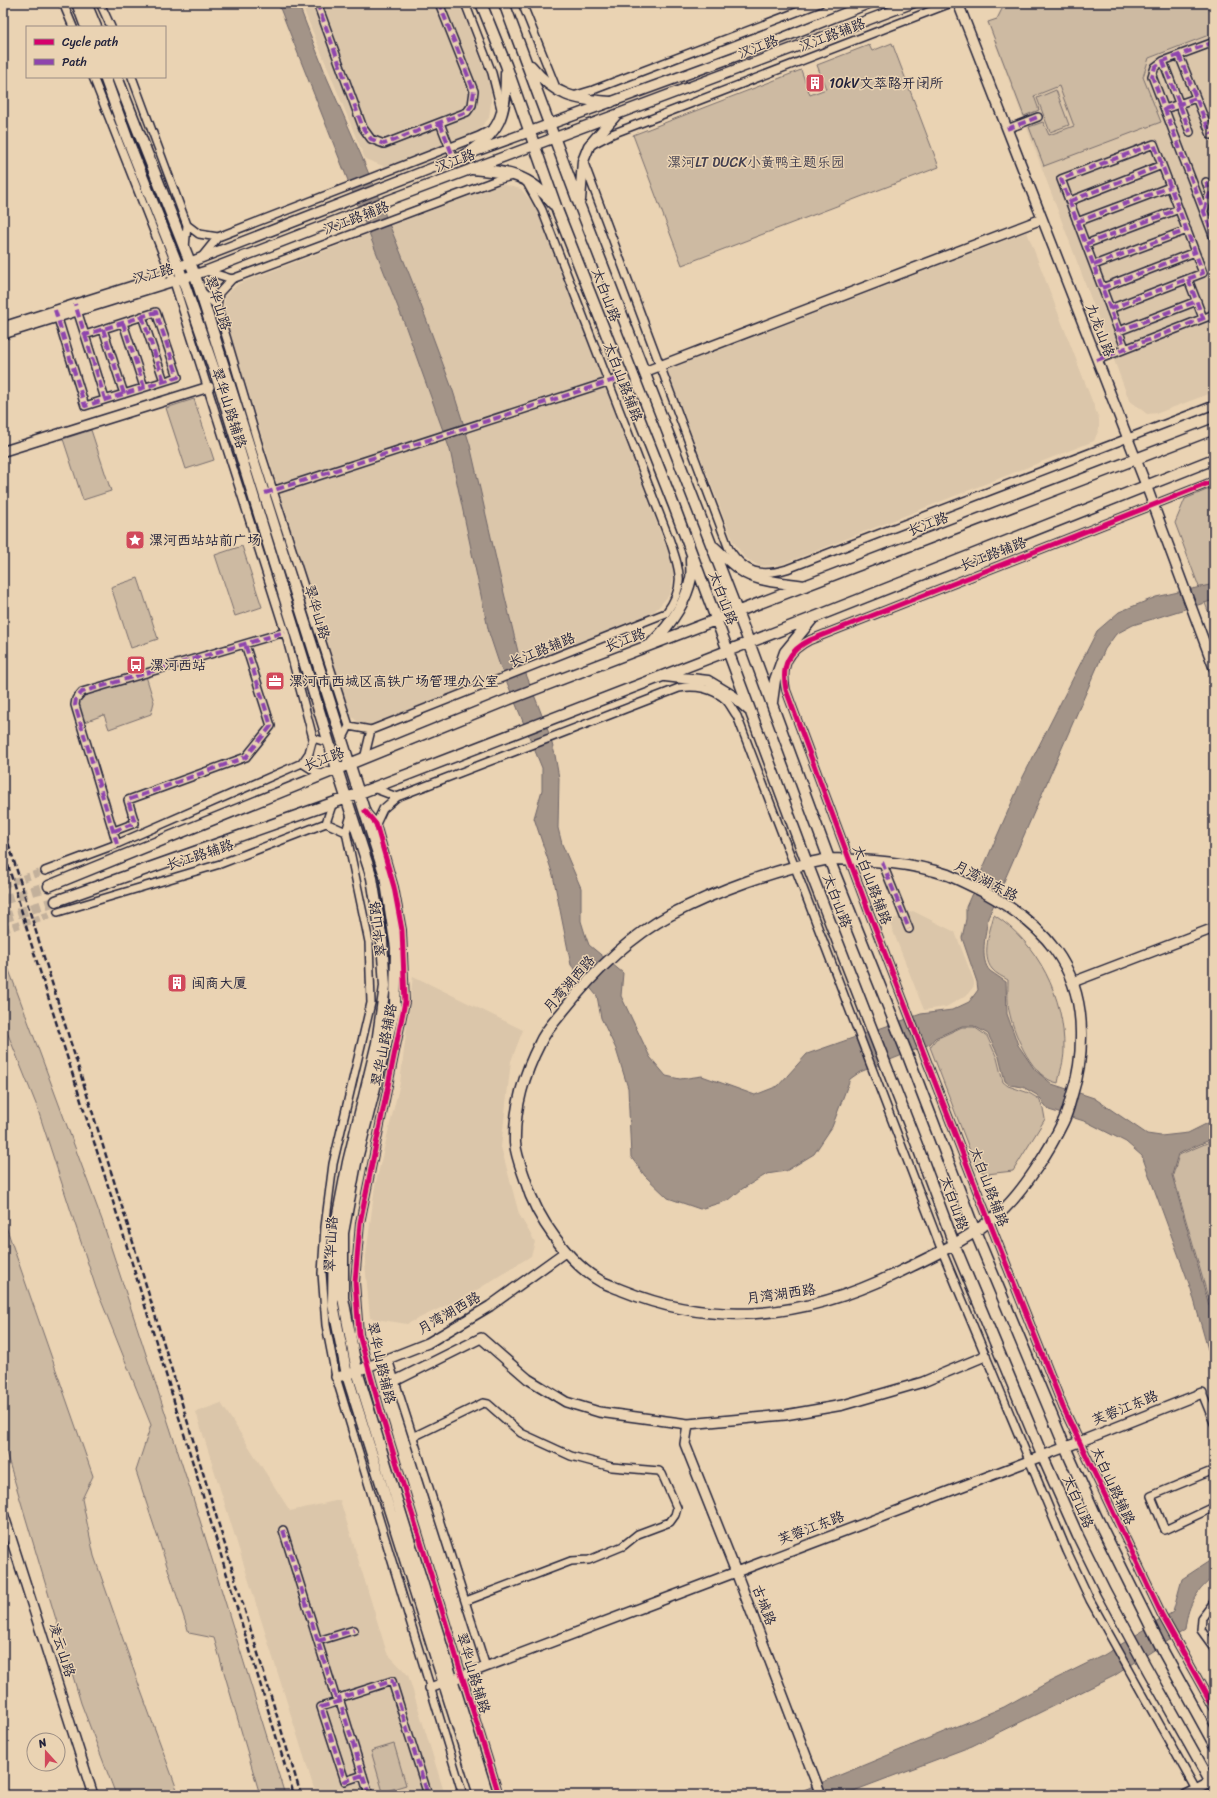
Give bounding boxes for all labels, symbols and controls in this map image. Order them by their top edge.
street label: 汉江路辅路 [795,11,869,59]
legend [26,26,166,78]
street label: 汉江路 [734,28,782,66]
text: Cycle path [62,31,118,53]
text: Path [62,51,87,73]
place label: 10kV文萃路开闭所 [829,71,944,96]
building icon: 10kV文萃路开闭所 [804,72,826,94]
street label: 汉江路 [431,142,479,180]
park label: 漯河LT DUCK小黄鸭主题乐园 [667,150,845,175]
street label: 汉江路辅路 [319,194,393,242]
street label: 汉江路 [129,256,177,292]
street label: 太白山路 [584,264,628,326]
street label: 翠华山路 [197,273,239,333]
street label: 九龙山路 [1078,299,1122,361]
street label: 太白山路辅路 [596,338,650,426]
street label: 翠华山路辅路 [204,364,254,452]
street label: 长江路 [904,505,952,543]
place label: 漯河西站站前广场 [149,528,261,553]
place icon: 漯河西站站前广场 [124,529,146,551]
street label: 长江路辅路 [956,530,1030,578]
street label: 太白山路 [701,567,745,629]
street label: 翠华山路 [297,582,337,642]
street label: 长江路 [601,621,649,659]
street label: 长江路辅路 [505,625,579,675]
place label: 漯河西站 [150,653,206,678]
bus stop icon: 漯河西站 [125,654,147,676]
place label: 漯河市西城区高铁广场管理办公室 [289,669,499,694]
office icon: 漯河市西城区高铁广场管理办公室 [264,670,286,692]
street label: 长江路 [300,740,348,778]
street label: 长江路辅路 [163,832,237,878]
street label: 太白山路辅路 [845,841,899,929]
street label: 月湾湖东路 [949,854,1023,908]
street label: 太白山路 [815,870,859,932]
street label: 翠华山路 [362,900,394,958]
street label: 月湾湖西路 [537,949,601,1019]
place label: 闽商大厦 [191,971,247,996]
building icon: 闽商大厦 [166,972,188,994]
street label: 翠华山路辅路 [364,1001,404,1089]
street label: 太白山路辅路 [962,1143,1016,1231]
street label: 太白山路 [933,1172,975,1234]
street label: 翠华山路 [317,1215,345,1273]
street label: 月湾湖西路 [745,1277,817,1311]
street label: 月湾湖西路 [412,1285,486,1341]
street label: 翠华山路辅路 [359,1319,403,1407]
street label: 芙蓉江东路 [1088,1383,1162,1433]
street label: 太白山路辅路 [1084,1443,1142,1529]
street label: 太白山路 [1055,1471,1101,1533]
street label: 芙蓉江东路 [774,1504,848,1552]
street label: 古城路 [745,1581,783,1629]
street label: 凌云山路 [41,1620,83,1680]
street label: 翠华山路辅路 [449,1629,497,1717]
north arrow [26,1732,66,1772]
text: N [35,1733,50,1754]

